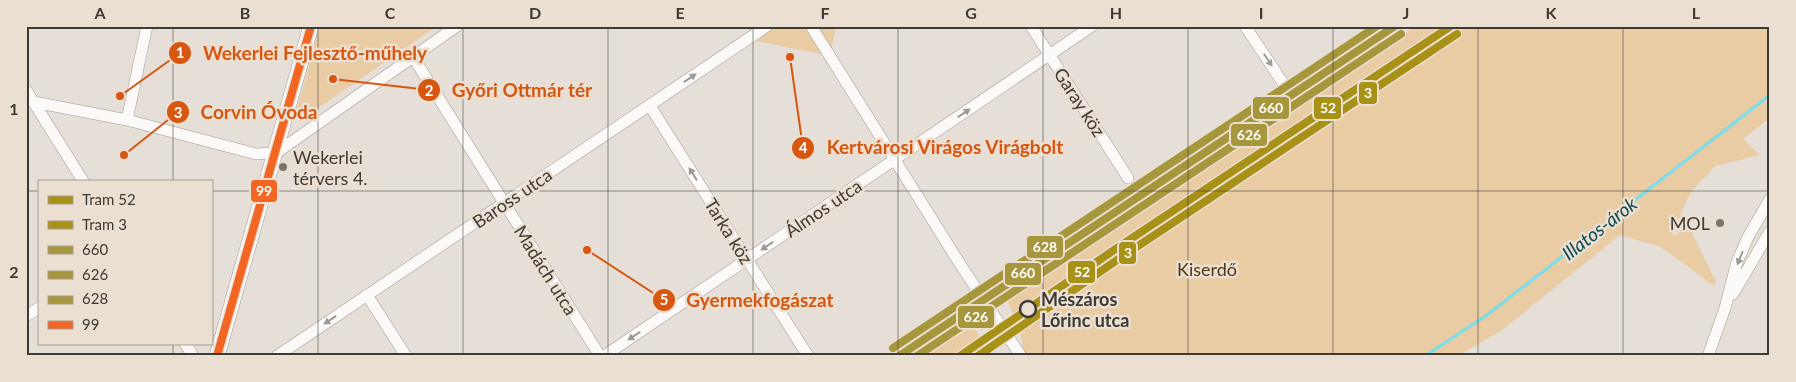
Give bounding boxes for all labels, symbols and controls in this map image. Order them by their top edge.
text: A [93,3,106,22]
text: B [240,3,250,22]
text: C [385,3,396,22]
text: D [529,3,541,22]
text: E [675,3,685,22]
text: F [820,3,830,22]
text: G [965,3,977,22]
text: H [1110,3,1122,22]
text: I [1259,3,1263,22]
text: J [1403,3,1409,22]
text: K [1546,3,1558,22]
text: L [1692,3,1701,22]
callout: Wekerlei Fejlesztő-műhely [168,36,437,70]
text: Wekerlei Fejlesztő-műhely [203,41,428,64]
text: 1 [176,43,184,61]
one-way arrow [1263,54,1273,67]
street label: Garay köz [1050,64,1110,140]
callout: Győri Ottmár tér [416,73,602,107]
one-way arrow [683,73,697,83]
text: Győri Ottmár tér [452,78,593,101]
text: 2 [425,81,434,99]
line badge: 3 [1358,81,1378,105]
text: 3 [1364,84,1372,101]
callout: Corvin Óvoda [165,95,327,129]
line badge: 660 [1252,96,1290,120]
line badge: 52 [1313,96,1342,120]
text: 1 [9,99,19,118]
text: 660 [1259,99,1283,116]
text: 52 [1320,99,1336,116]
text: Corvin Óvoda [201,100,317,123]
text: 3 [174,103,182,121]
one-way arrow [957,108,971,118]
line badge: 626 [1230,123,1268,147]
text: 626 [1237,126,1261,143]
callout: Kertvárosi Virágos Virágbolt [791,131,1074,165]
text: Kertvárosi Virágos Virágbolt [827,135,1063,158]
text: 4 [799,138,808,156]
place label: Wekerlei térvers 4. [293,146,368,189]
marker: Wekerlei térvers 4. [277,161,289,173]
street label: Baross utca [468,163,556,233]
one-way arrow [688,167,697,181]
street label: Álmos utca [780,174,866,242]
line badge: 99 [250,179,278,203]
legend [38,180,212,344]
text: 99 [256,182,272,199]
text: Tram 52 [82,190,136,208]
water label: Illatos-árok [1557,191,1642,264]
street label: Tarka köz [700,194,758,268]
place label: MOL [1670,212,1710,234]
text: Tram 3 [82,215,127,233]
marker: MOL [1714,217,1726,229]
street label: Madách utca [510,221,582,319]
line badge: 628 [1026,235,1064,259]
text: 628 [1033,238,1057,255]
text: 660 [82,240,108,258]
one-way arrow [761,241,774,251]
line badge: 3 [1118,241,1137,265]
text: 3 [1124,244,1132,261]
one-way arrow [1735,251,1743,265]
park label: Kiserdő [1177,258,1237,280]
line badge: 52 [1067,260,1096,284]
text: 2 [9,262,19,281]
line badge: 660 [1004,262,1042,286]
text: 52 [1074,263,1090,280]
text: 660 [1011,264,1035,281]
text: 626 [82,265,108,283]
callout: Gyermekfogászat [651,283,843,317]
text: Gyermekfogászat [686,288,834,311]
place label: Mészáros Lőrinc utca [1041,288,1129,331]
text: 628 [82,289,108,307]
text: 5 [660,290,668,308]
marker: Mészáros Lőrinc utca [1019,300,1037,318]
line badge: 626 [957,305,995,329]
text: 626 [964,308,988,325]
text: 99 [82,315,99,333]
one-way arrow [324,315,337,325]
one-way arrow [627,331,641,341]

